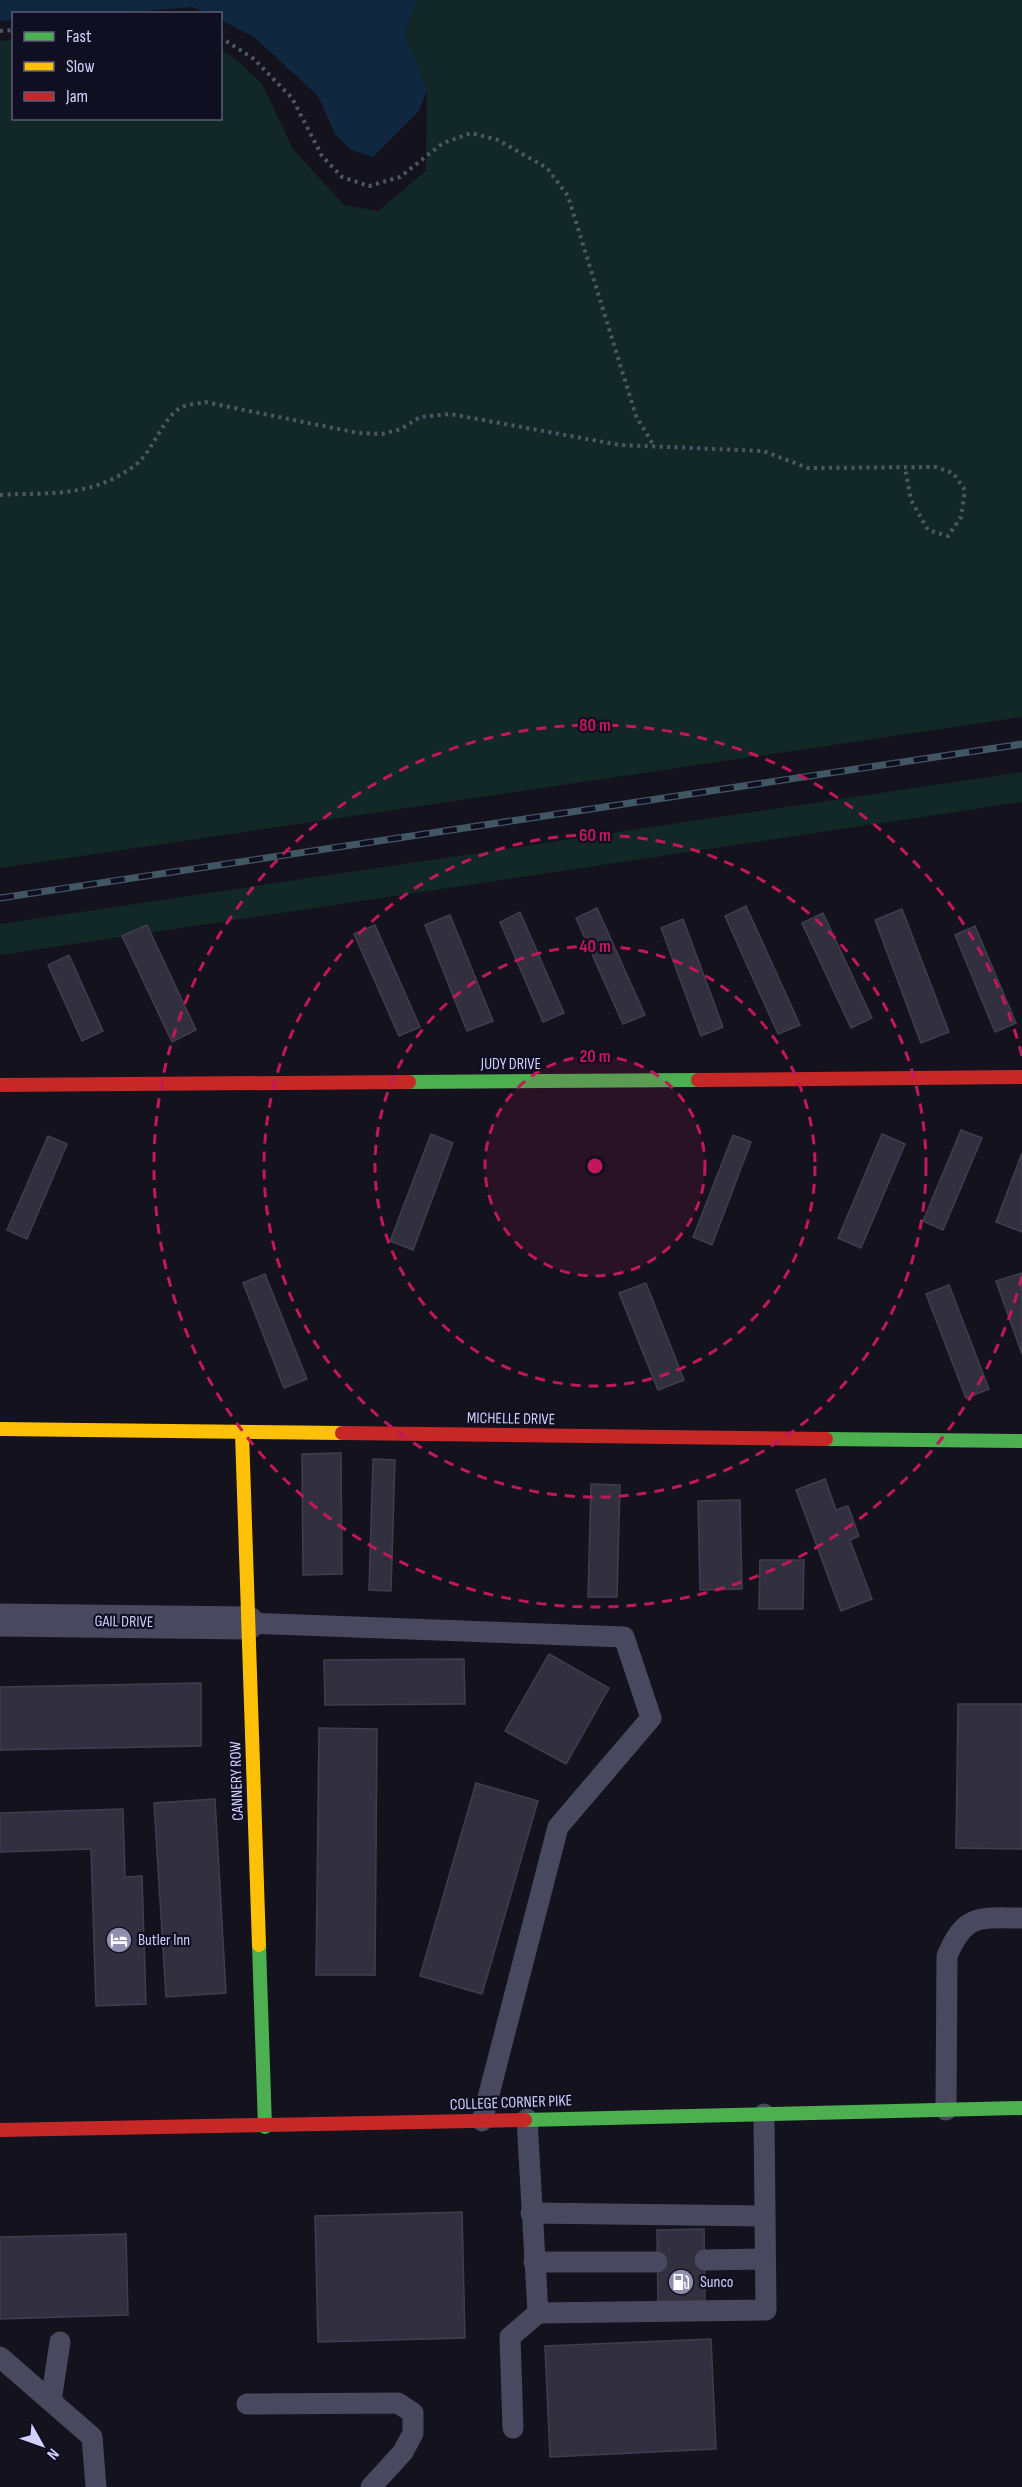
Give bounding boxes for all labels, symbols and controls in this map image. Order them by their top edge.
legend [12,12,222,120]
text: Fast [66,26,92,47]
text: Slow [66,56,95,77]
text: Jam [65,86,88,107]
text: 80 m [579,715,611,736]
text: 60 m [579,825,611,846]
text: 40 m [579,936,611,957]
text: 20 m [579,1046,611,1067]
street label: JUDY DRIVE [480,1055,541,1074]
centre of rings [585,1156,605,1176]
street label: MICHELLE DRIVE [467,1409,555,1429]
street label: GAIL DRIVE [94,1612,154,1632]
street label: CANNERY ROW [226,1740,248,1821]
hotel icon: Butler Inn [104,1925,134,1955]
place label: Butler Inn [138,1931,190,1950]
street label: COLLEGE CORNER PIKE [450,2091,572,2115]
fuel station icon: Sunco [666,2267,696,2297]
place label: Sunco [700,2273,733,2292]
north arrow [12,2415,72,2475]
text: N [42,2444,62,2463]

